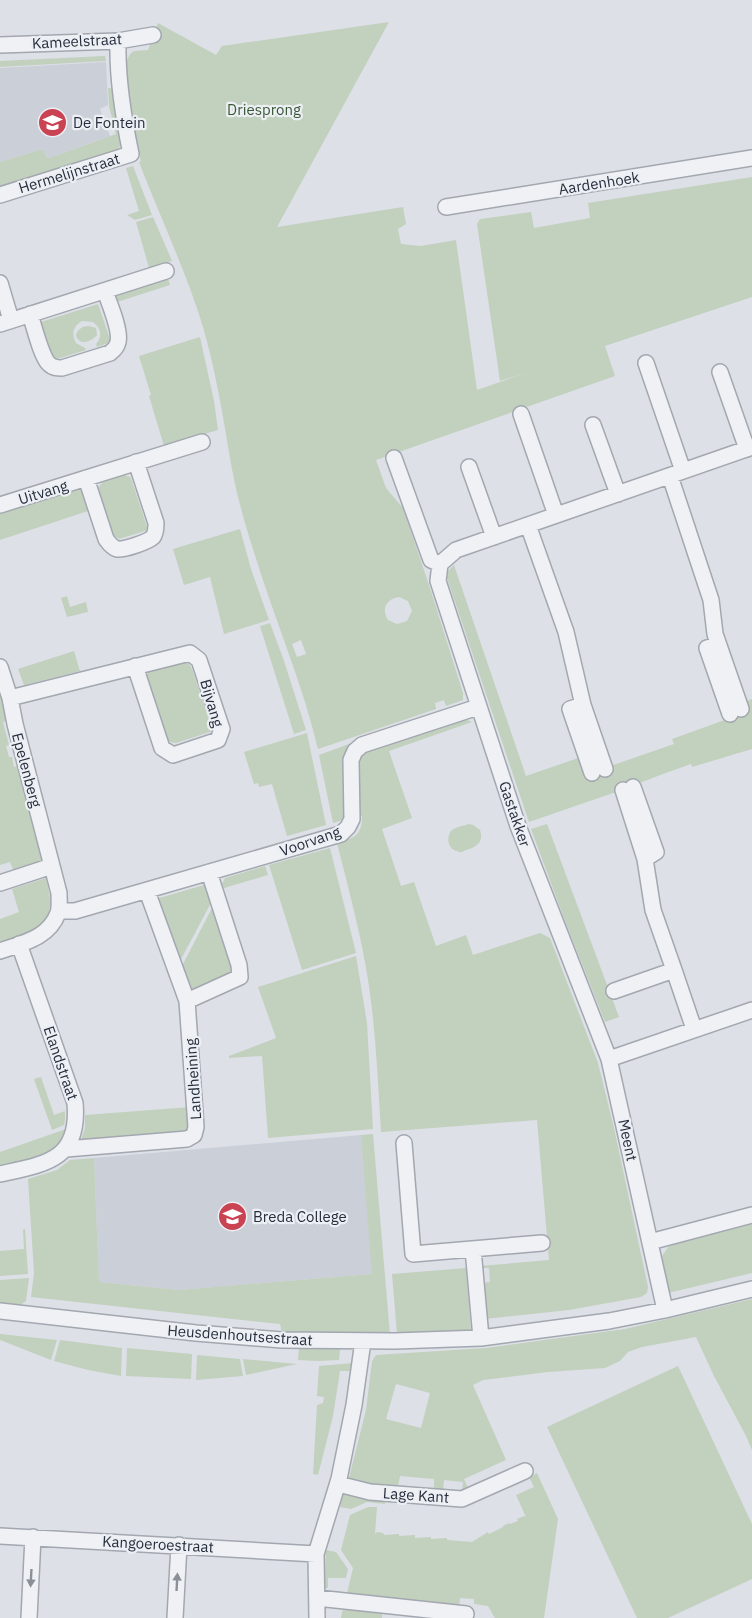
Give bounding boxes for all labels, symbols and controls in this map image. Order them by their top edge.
street label: Kameelstraat [31,29,123,53]
park label: Driesprong [227,100,301,119]
school or university icon: De Fontein [36,106,68,138]
place label: De Fontein [73,113,145,132]
street label: Hermelijnstraat [16,149,122,197]
street label: Aardenhoek [557,167,641,199]
street label: Uitvang [16,475,70,509]
street label: Bijvang [196,677,228,729]
street label: Epelenberg [8,731,46,809]
street label: Gastakker [495,779,535,850]
street label: Voorvang [277,822,343,860]
street label: Elandstraat [39,1023,83,1103]
street label: Landheining [181,1037,205,1121]
street label: Meent [614,1117,642,1163]
school or university icon: Breda College [216,1200,248,1232]
place label: Breda College [253,1207,347,1226]
street label: Heusdenhoutsestraat [167,1320,313,1350]
street label: Lage Kant [382,1483,450,1507]
street label: Kangoeroestraat [102,1532,214,1556]
one-way arrow [27,1568,36,1587]
one-way arrow [172,1572,181,1591]

